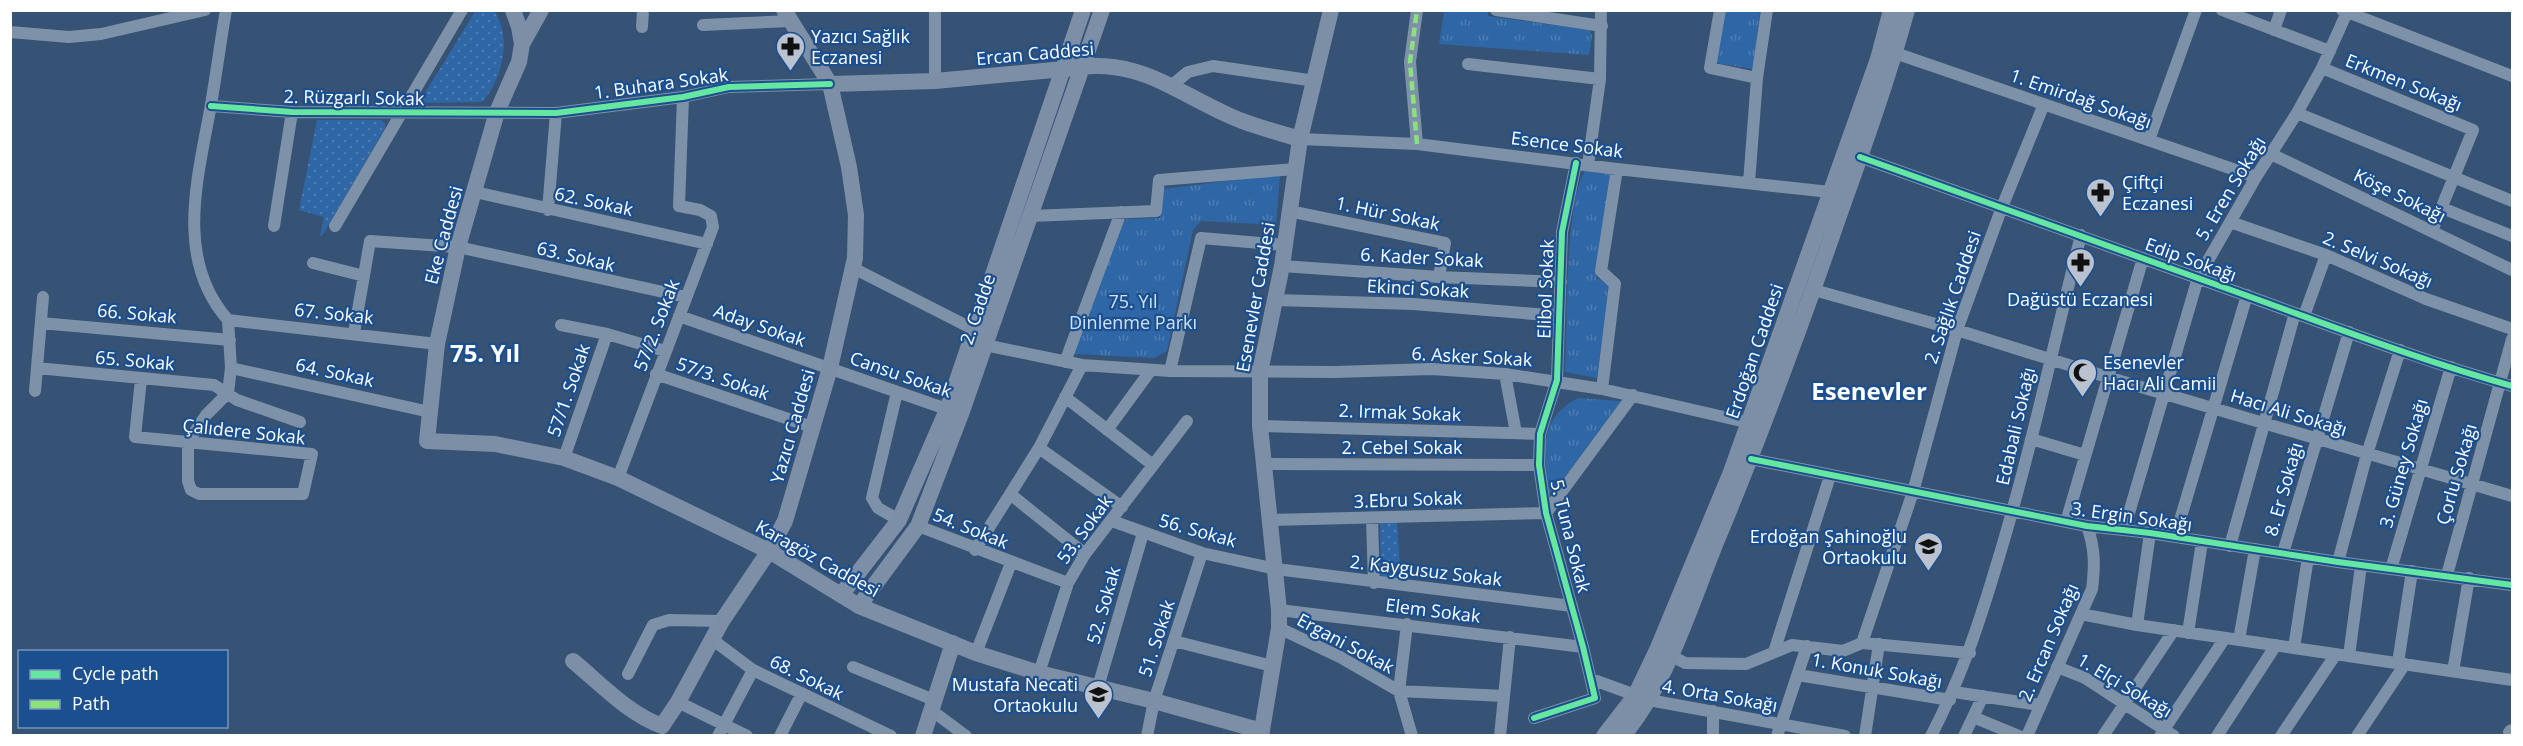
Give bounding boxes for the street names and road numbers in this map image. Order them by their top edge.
street label: Ercan Caddesi [975,36,1095,70]
street label: Erkmen Sokağı [2342,48,2466,116]
street label: 1. Buhara Sokak [592,62,730,104]
street label: 1. Emirdağ Sokağı [2007,63,2155,133]
street label: 2. Rüzgarlı Sokak [283,84,425,110]
street label: Esence Sokak [1510,125,1625,163]
street label: 5. Eren Sokağı [2189,132,2271,244]
street label: Köşe Sokağı [2350,162,2450,228]
street label: 62. Sokak [553,181,636,221]
street label: Eke Caddesi [418,183,468,287]
street label: 1. Hür Sokak [1334,190,1443,236]
street label: Esenevler Caddesi [1230,220,1280,374]
street label: 2. Selvi Sokağı [2320,225,2436,293]
street label: 2. Sağlık Caddesi [1918,227,1986,367]
street label: Edip Sokağı [2142,231,2240,287]
street label: 63. Sokak [535,235,618,277]
street label: Elibol Sokak [1531,238,1559,339]
street label: 6. Kader Sokak [1360,242,1485,272]
street label: 2. Cadde [954,271,1000,347]
street label: Ekinci Sokak [1366,273,1470,303]
street label: 57/2. Sokak [628,275,685,374]
street label: Erdoğan Caddesi [1720,280,1788,422]
street label: 67. Sokak [293,297,375,329]
street label: 66. Sokak [96,298,178,328]
street label: Aday Sokak [711,298,810,352]
street label: 57/1. Sokak [541,340,595,440]
street label: 6. Asker Sokak [1411,341,1534,371]
street label: 65. Sokak [94,345,176,375]
street label: Cansu Sokak [847,345,956,403]
street label: 57/3. Sokak [673,351,773,405]
street label: 64. Sokak [294,352,377,392]
street label: Edabali Sokağı [1990,365,2040,487]
street label: Yazıcı Caddesi [764,366,820,486]
street label: Hacı Ali Sokağı [2228,383,2350,441]
street label: 3. Güney Sokağı [2373,396,2433,530]
street label: 2. Irmak Sokak [1338,398,1462,426]
street label: Çalıdere Sokak [181,413,307,449]
street label: Çorlu Sokağı [2430,421,2482,527]
street label: 2. Cebel Sokak [1341,435,1463,459]
street label: 8. Er Sokağı [2258,439,2308,539]
street label: 5. Tuna Sokak [1545,477,1597,596]
street label: 3.Ebru Sokak [1353,485,1463,513]
street label: 53. Sokak [1051,489,1117,568]
street label: 3. Ergin Sokağı [2070,496,2194,536]
street label: 54. Sokak [930,502,1013,554]
street label: 56. Sokak [1156,507,1240,553]
street label: Karagöz Caddesi [752,514,884,602]
street label: 2. Kaygusuz Sokak [1349,549,1504,591]
street label: 52. Sokak [1080,563,1126,647]
street label: 2. Ercan Sokağı [2012,579,2084,705]
street label: Elem Sokak [1384,592,1482,628]
street label: 51. Sokak [1132,596,1180,680]
street label: Ergani Sokak [1293,607,1399,679]
street label: 1. Konuk Sokağı [1810,647,1944,693]
street label: 1. Elçi Sokağı [2073,647,2177,723]
street label: 68. Sokak [766,649,849,705]
street label: 4. Orta Sokağı [1660,673,1780,717]

